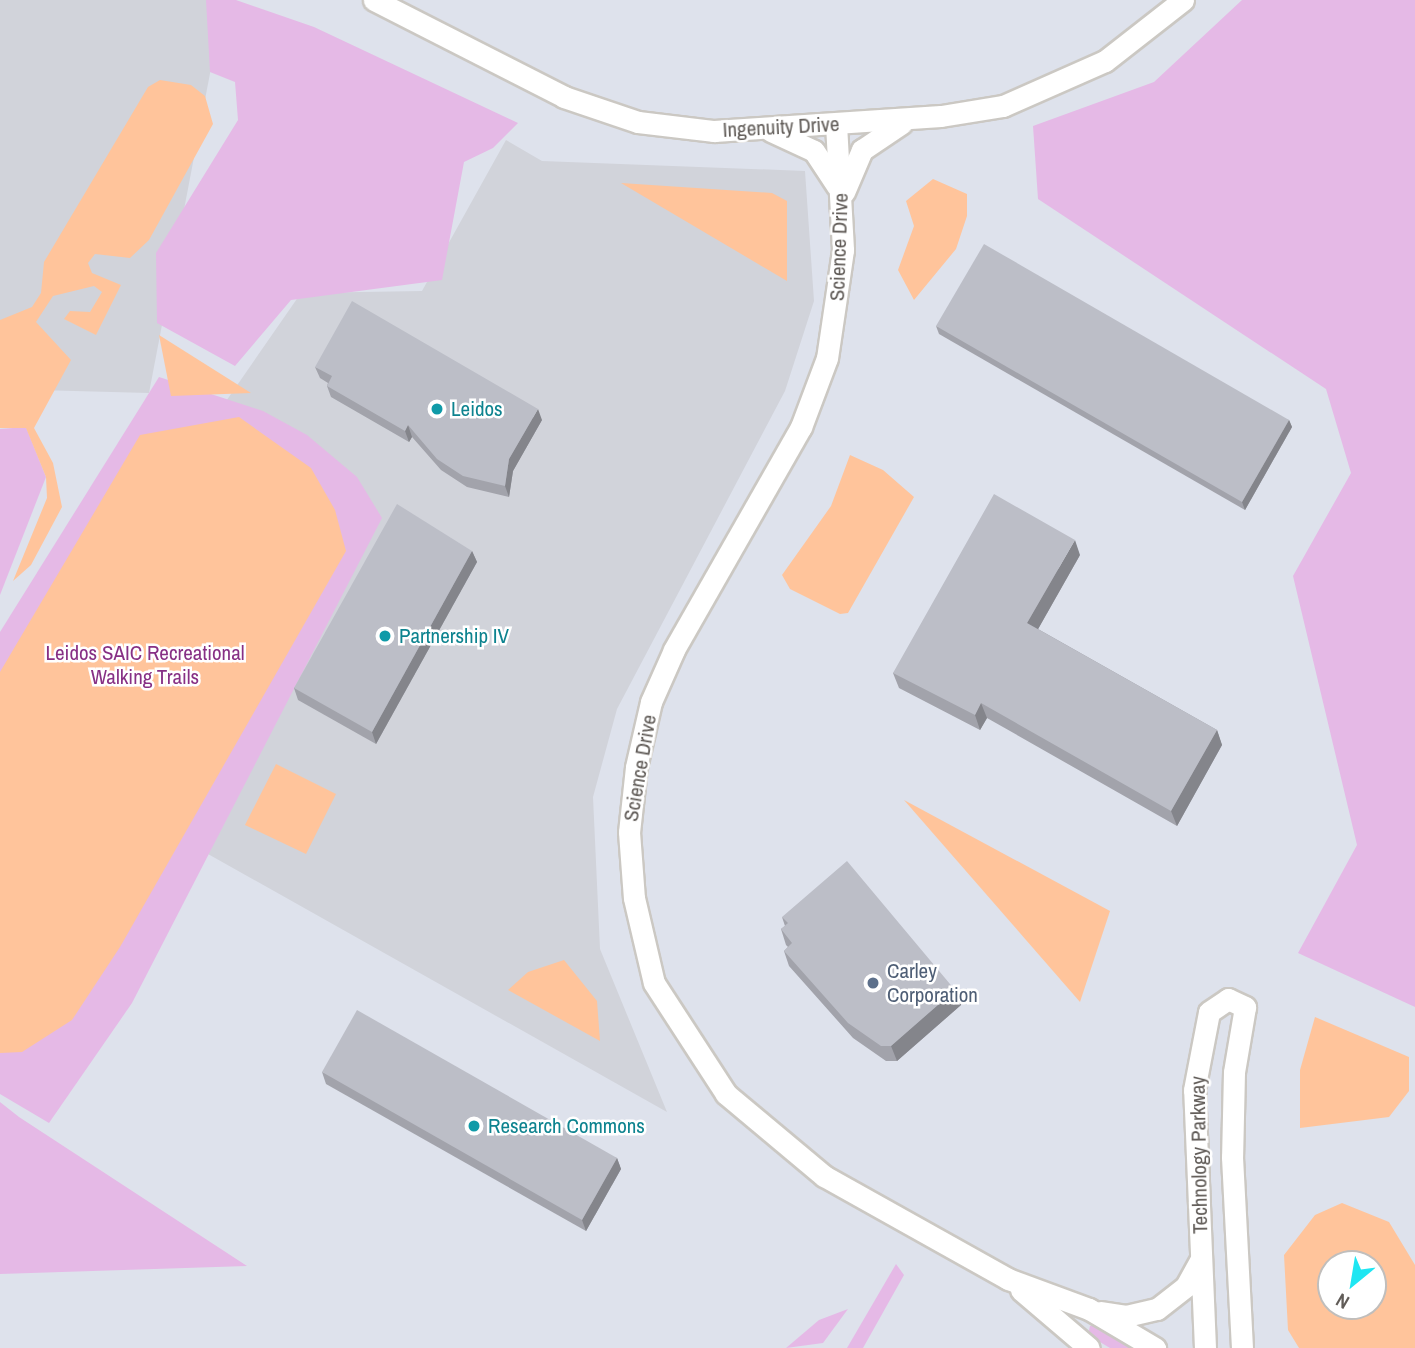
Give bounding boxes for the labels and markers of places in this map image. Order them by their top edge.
place label: Leidos [451,396,503,422]
marker: Leidos [429,401,445,417]
place label: Partnership IV [399,623,509,649]
marker: Partnership IV [377,628,393,644]
place label: Carley Corporation [887,958,978,1008]
marker: Carley Corporation [865,975,881,991]
place label: Research Commons [488,1113,645,1139]
marker: Research Commons [466,1118,482,1134]

